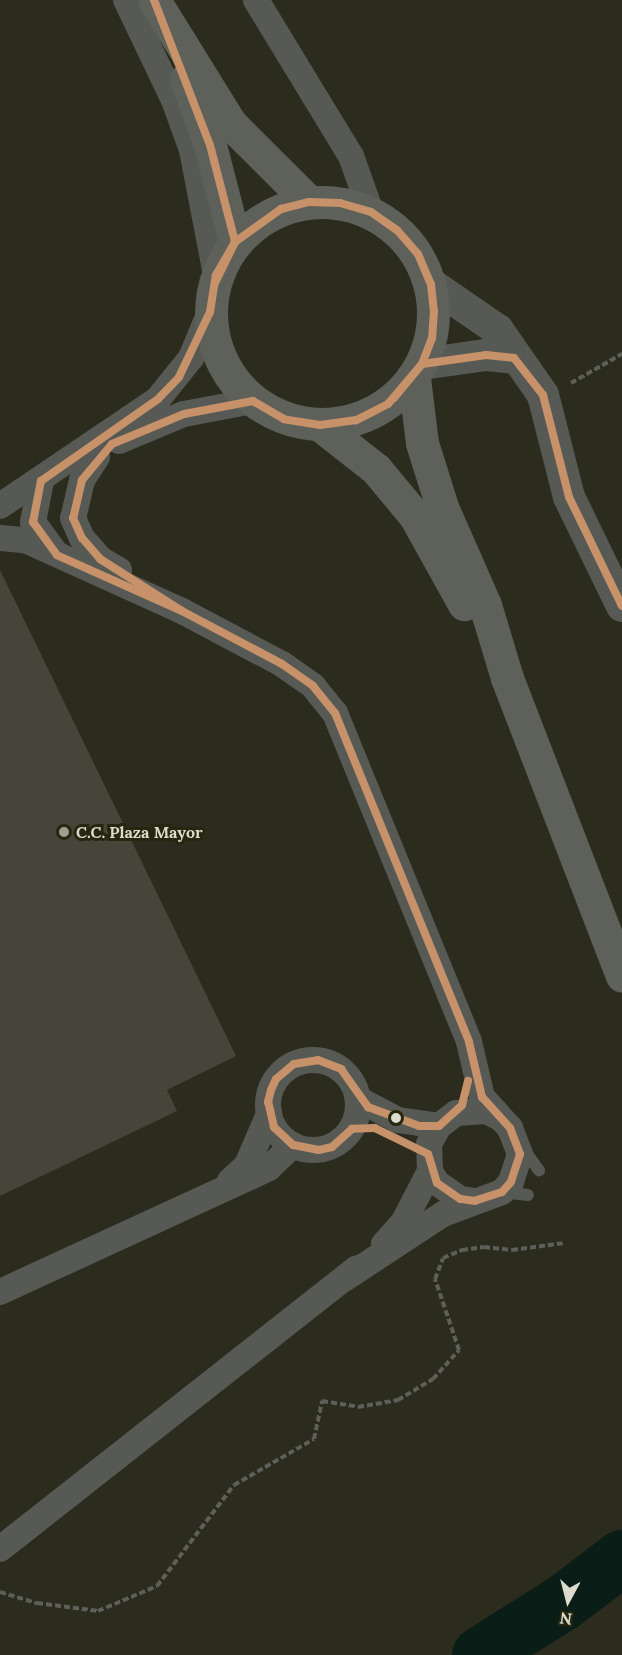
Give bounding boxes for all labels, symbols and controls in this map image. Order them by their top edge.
place label: C.C. Plaza Mayor [76,822,203,842]
marker: C.C. Plaza Mayor [57,825,71,839]
unlabelled marker [390,1112,402,1124]
north arrow [538,1571,598,1631]
text: N [558,1608,573,1630]

